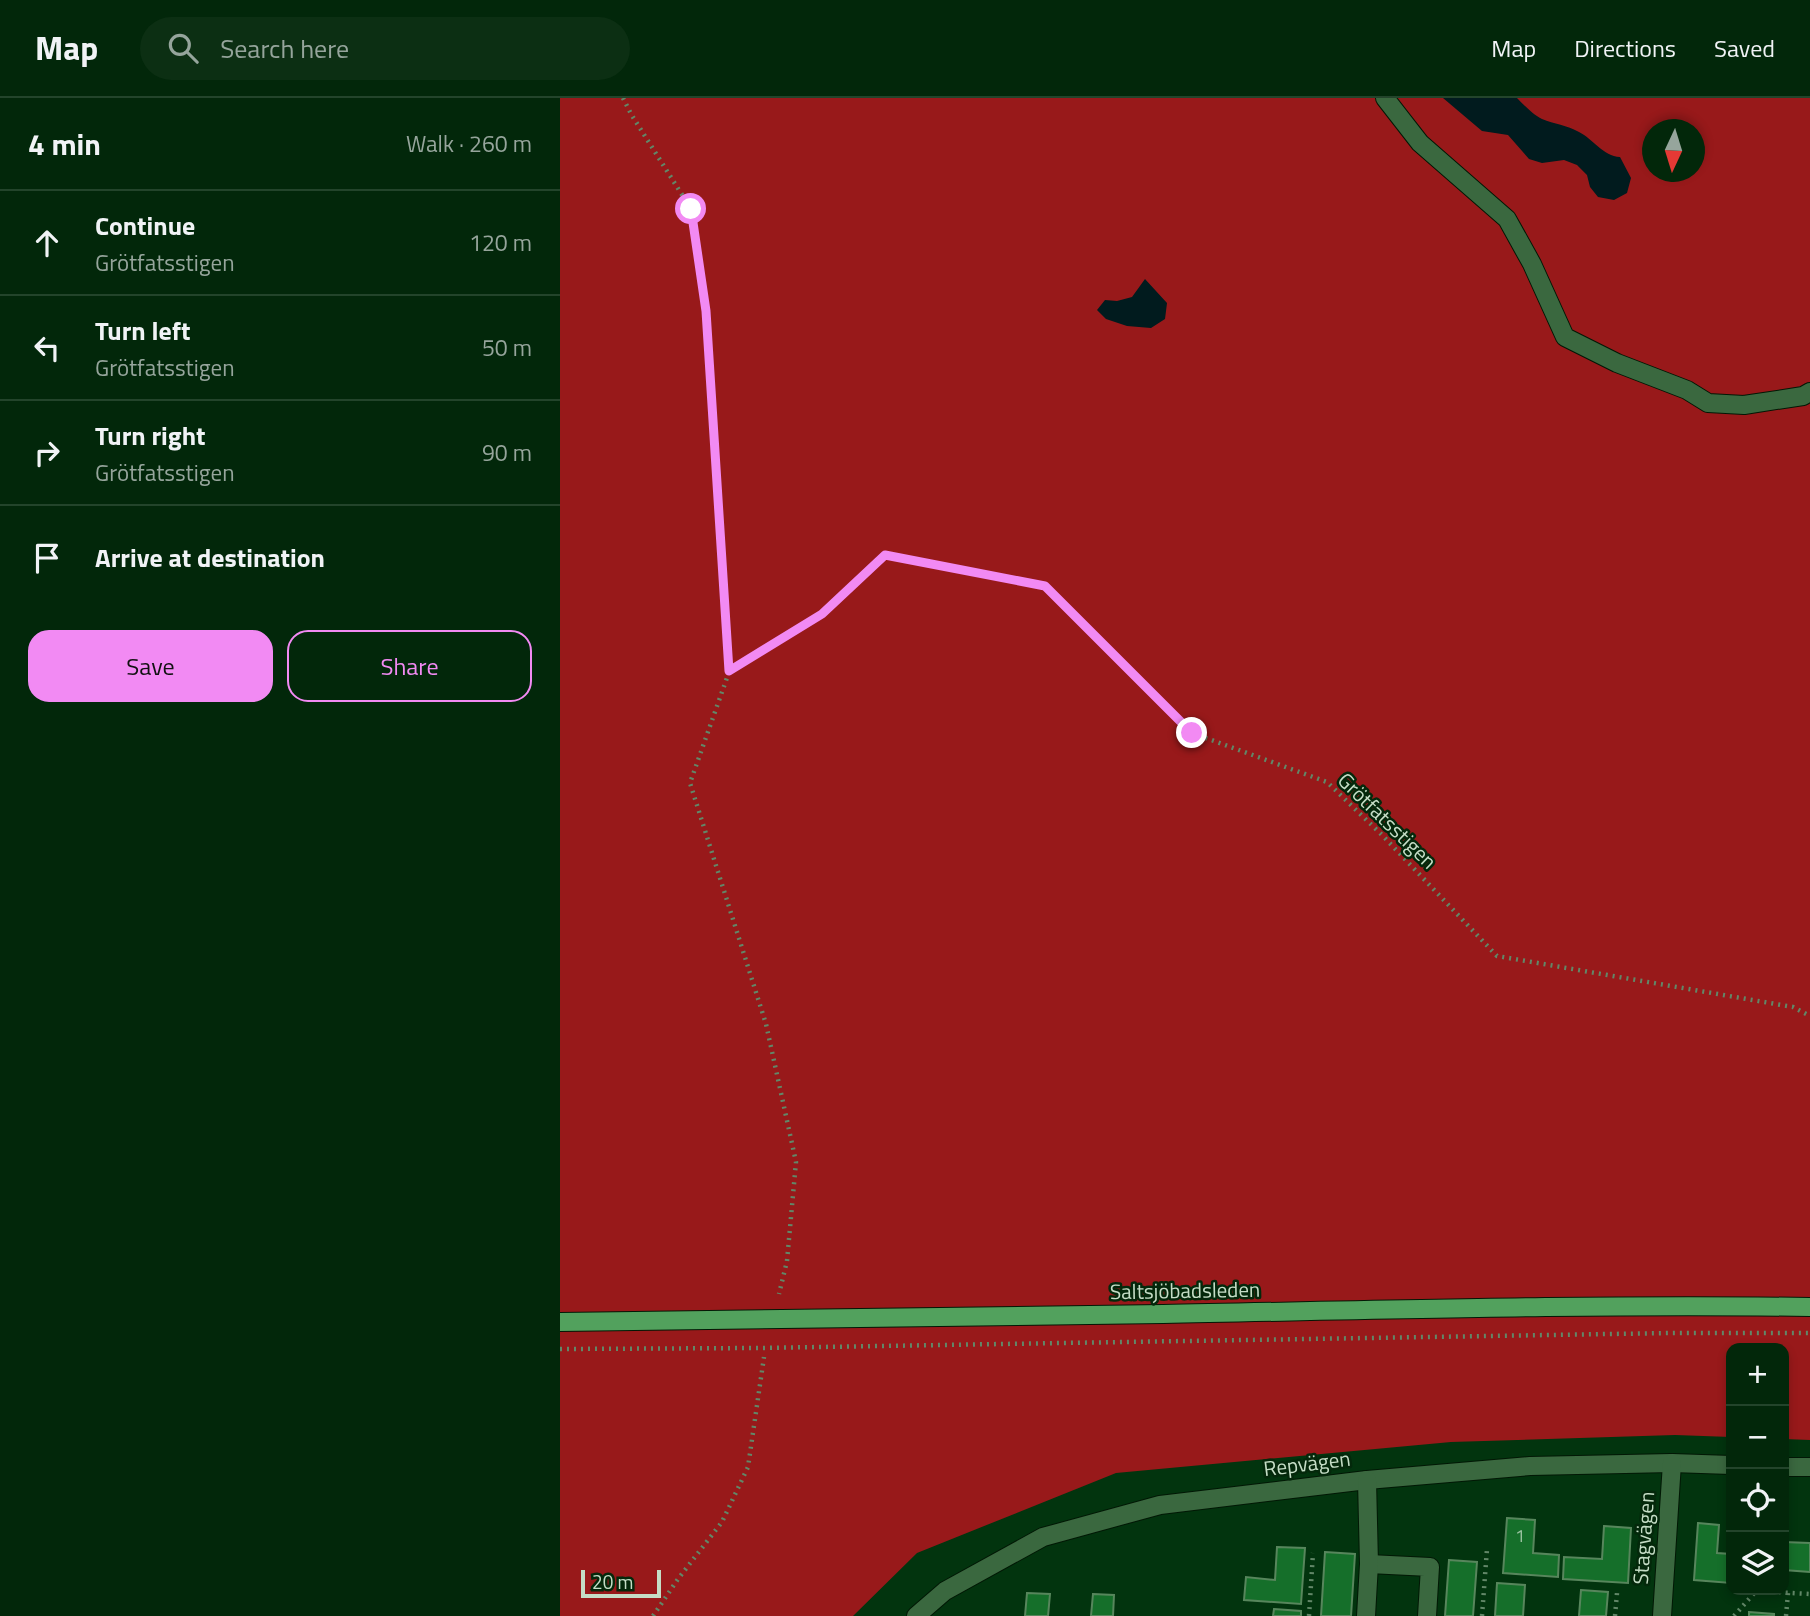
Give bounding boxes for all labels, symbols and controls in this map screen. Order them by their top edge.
search box [140,17,630,80]
text: Map [35,23,98,73]
icon: search [164,29,202,67]
text: Search here [220,29,349,68]
text: Map [1491,30,1536,66]
text: Directions [1574,30,1676,66]
text: Saved [1714,30,1775,66]
north arrow [1642,119,1705,182]
text: 4 min [28,121,101,167]
text: Walk · 260 m [406,126,532,161]
route start [675,193,706,224]
text: Continue [95,206,195,245]
icon: ahead [28,224,66,262]
text: 120 m [469,225,532,260]
text: Grötfatsstigen [95,245,235,280]
text: Turn left [95,311,190,350]
icon: left [28,329,66,367]
text: 50 m [482,330,532,365]
text: Grötfatsstigen [95,350,235,385]
text: Turn right [95,416,206,455]
icon: right [28,434,66,472]
text: 90 m [482,435,532,470]
text: Grötfatsstigen [95,455,235,490]
text: Arrive at destination [95,538,325,577]
icon: arrive [28,539,66,577]
button: Save [28,630,273,702]
button: Share [287,630,532,702]
route end [1176,717,1207,748]
street label: Grötfatsstigen [1331,765,1445,876]
street label: Saltsjöbadsleden [1109,1273,1260,1307]
map controls [1726,1343,1789,1595]
button: + [1726,1343,1789,1406]
button: − [1726,1406,1789,1469]
street label: Repvägen [1262,1442,1352,1484]
button: locate [1726,1469,1789,1532]
street label: Stagvägen [1624,1490,1662,1585]
house number: 1 [1515,1522,1525,1549]
button: layers [1726,1532,1789,1595]
scale bar [581,1567,662,1599]
text: 20 m [592,1567,633,1596]

